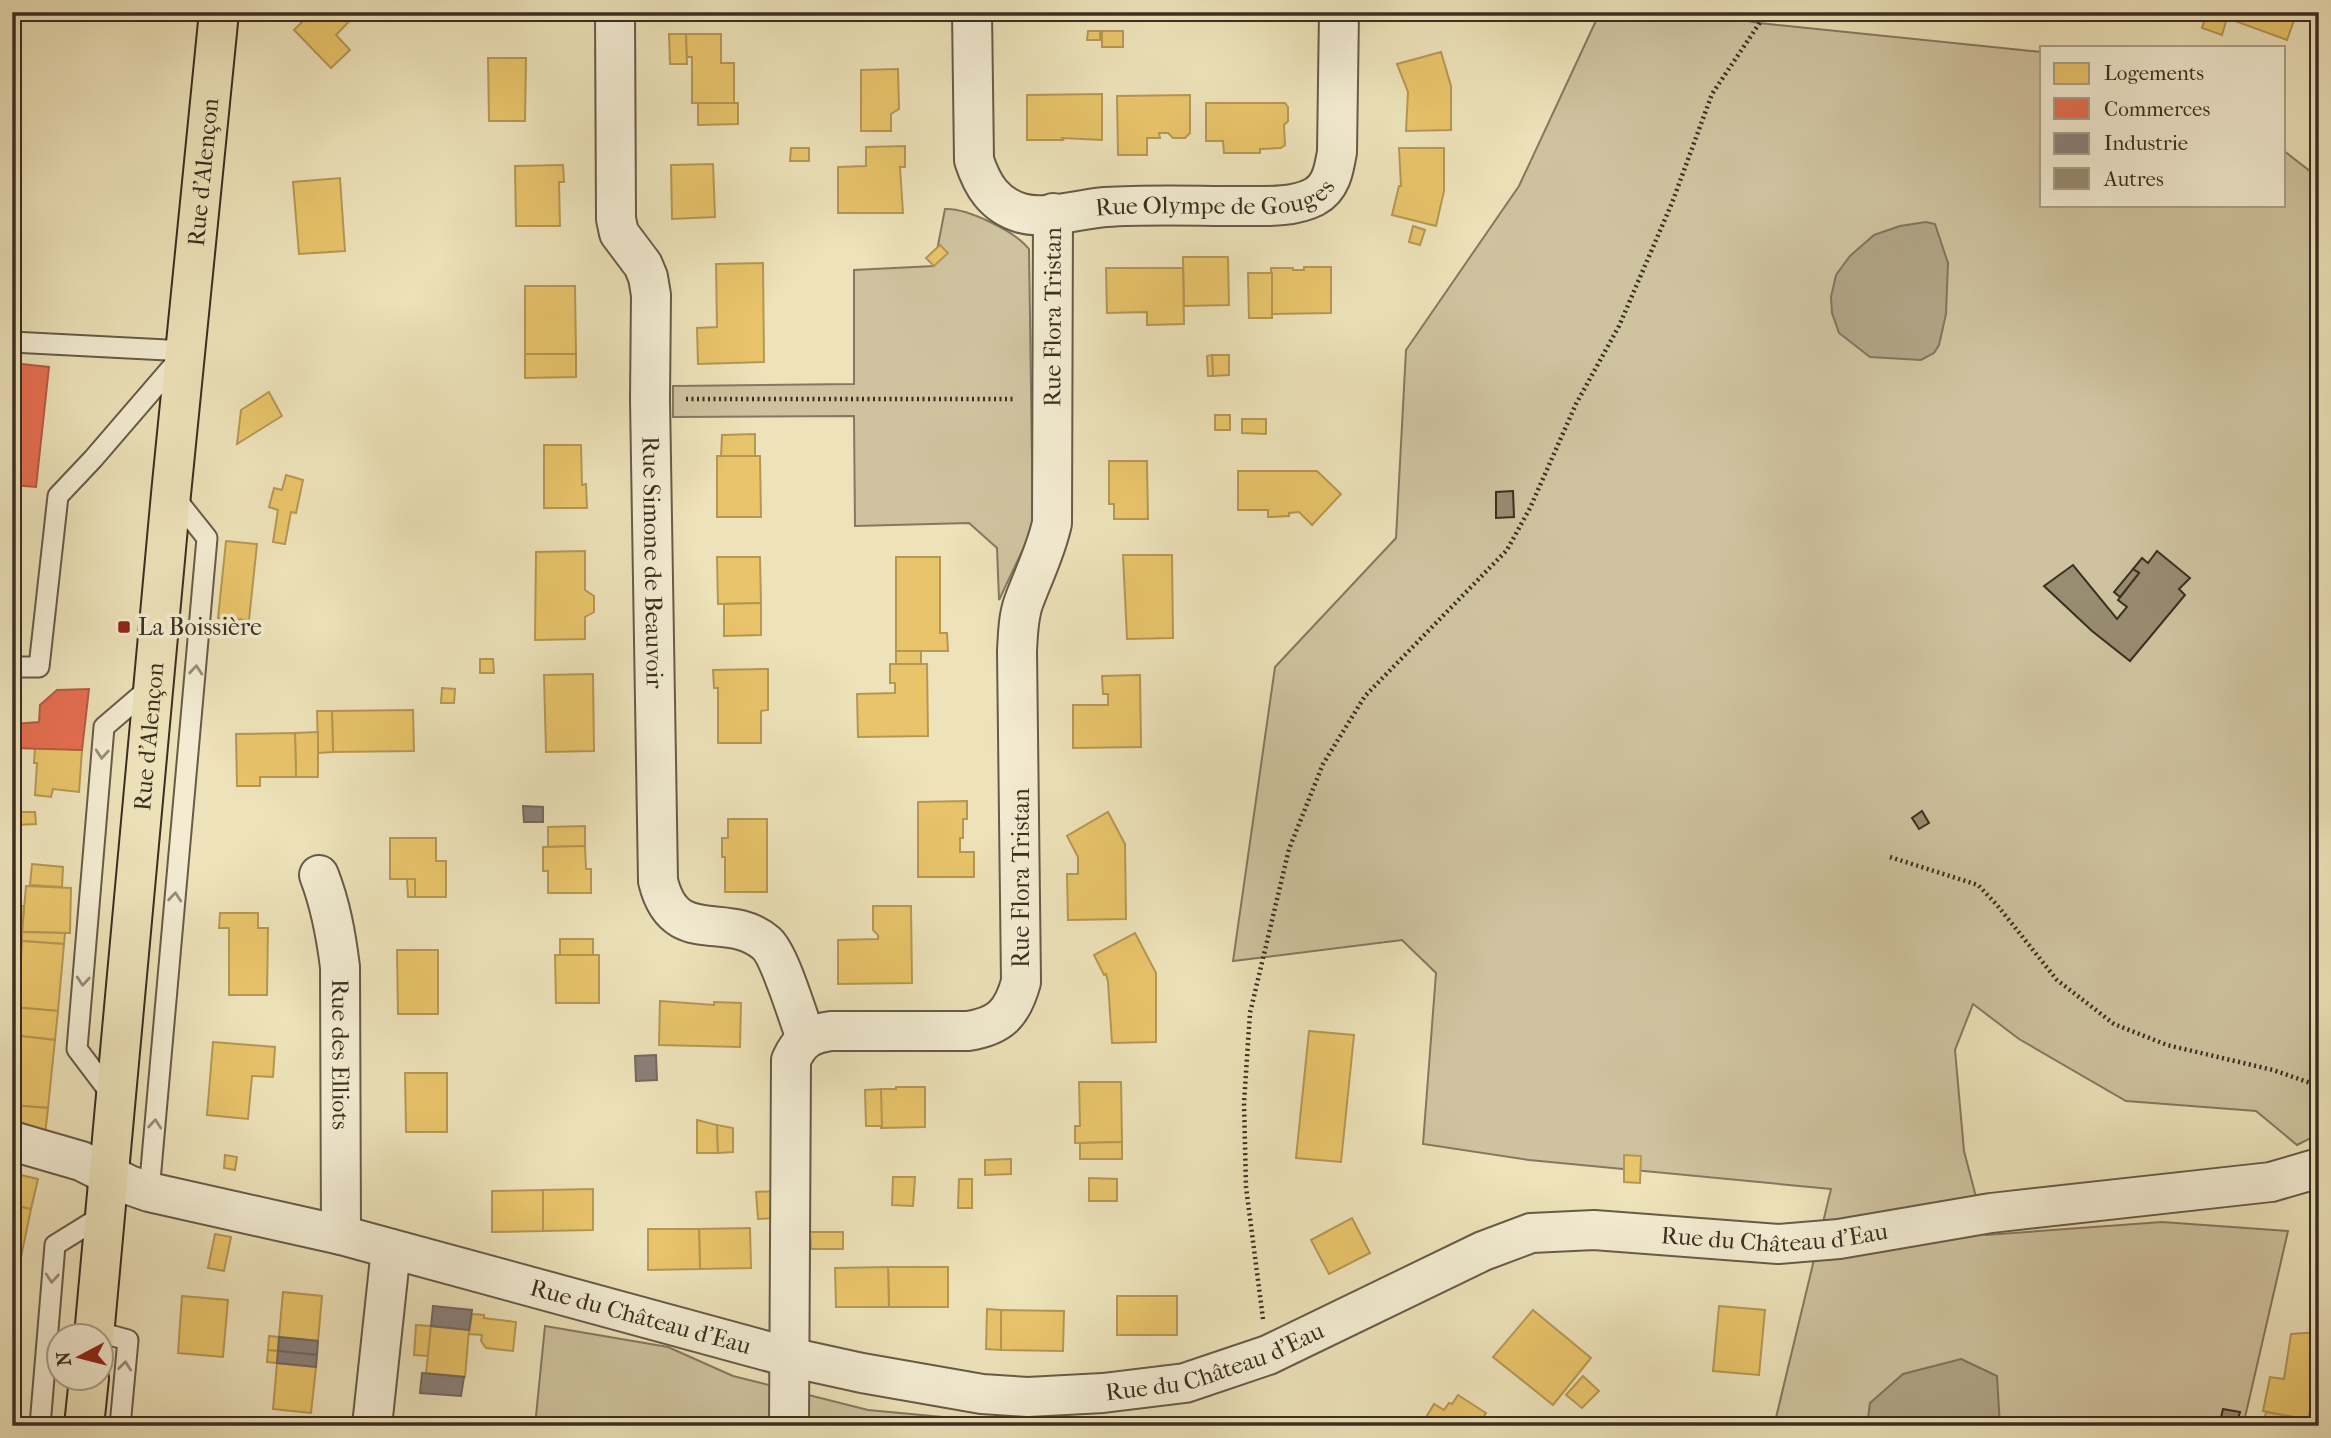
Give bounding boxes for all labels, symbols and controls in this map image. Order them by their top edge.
legend [2040,46,2286,206]
text: Logements [2104,61,2204,85]
street label: Rue d'Alençon [182,97,224,248]
text: Commerces [2104,97,2210,121]
text: Industrie [2104,131,2188,155]
text: Autres [2103,167,2164,191]
street label: Rue Olympe de Gouges [1094,174,1341,222]
street label: Rue Flora Tristan [1038,227,1067,407]
street label: Rue Simone de Beauvoir [637,436,669,690]
place label: La Boissière [138,613,262,641]
marker: La Boissière [116,619,132,635]
street label: Rue d'Alençon [128,661,170,812]
one-way arrow [188,665,203,676]
one-way arrow [95,749,110,760]
street label: Rue Flora Tristan [1007,788,1035,968]
one-way arrow [167,891,182,902]
one-way arrow [76,975,91,986]
street label: Rue des Elliots [326,979,355,1130]
one-way arrow [147,1118,162,1129]
street label: Rue du Château d'Eau [1660,1217,1890,1258]
one-way arrow [45,1273,60,1284]
street label: Rue du Château d'Eau [527,1273,755,1360]
street label: Rue du Château d'Eau [1104,1316,1329,1407]
north arrow [46,1322,116,1392]
text: N [52,1350,76,1367]
one-way arrow [118,1360,133,1371]

